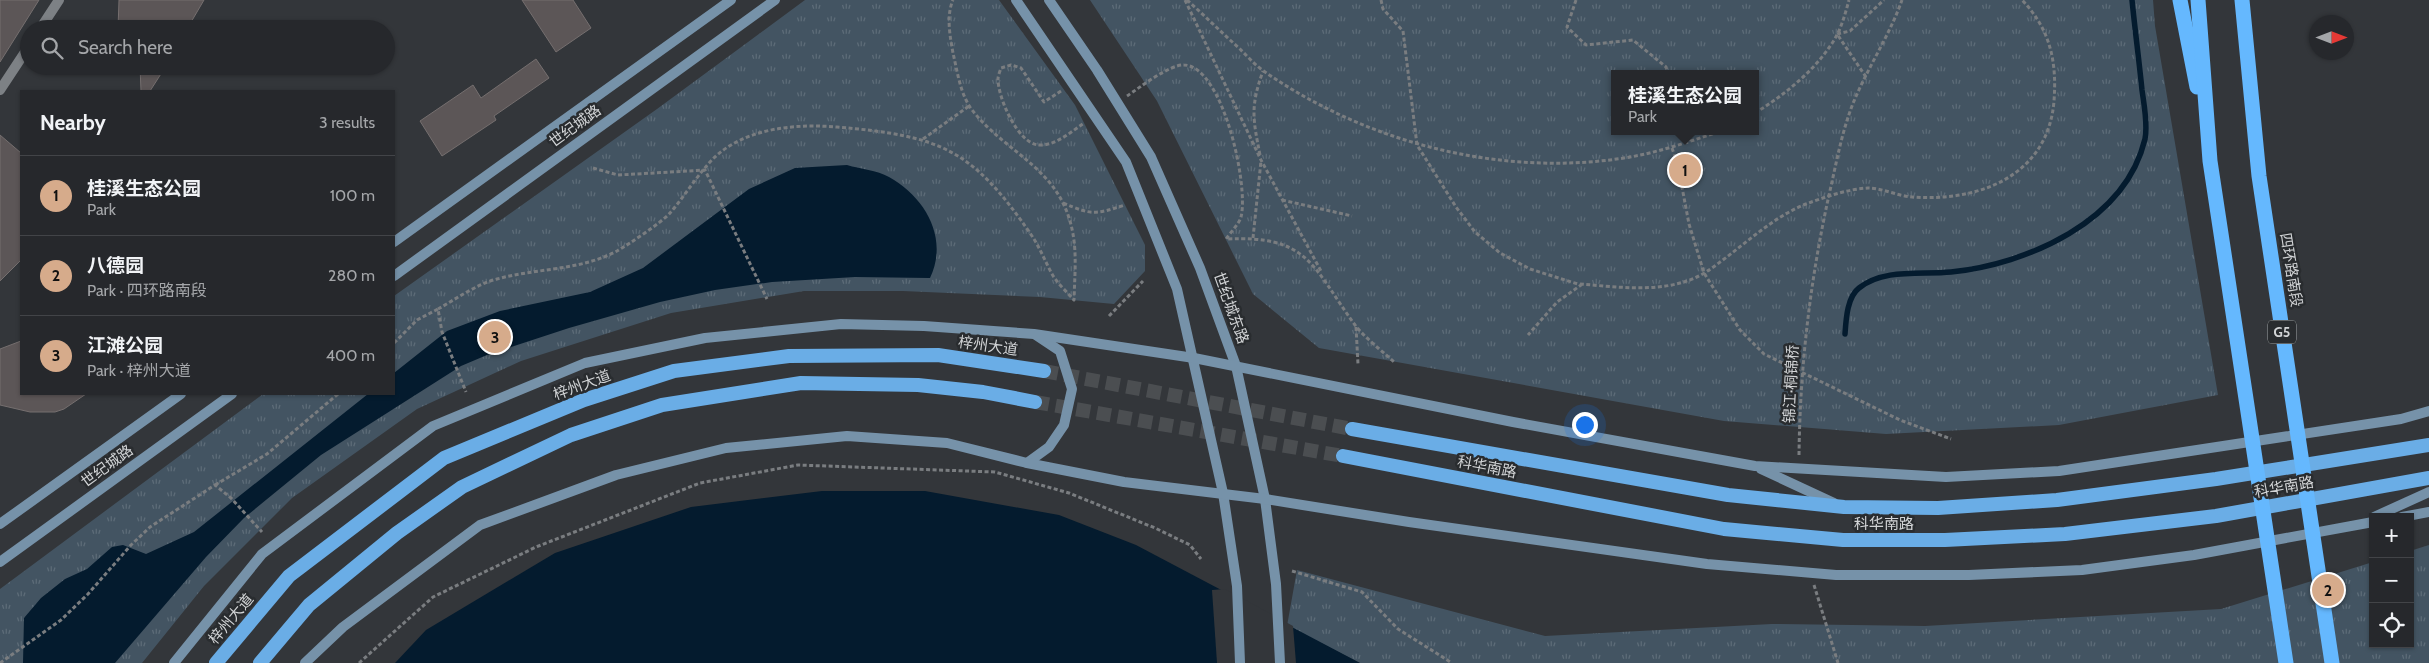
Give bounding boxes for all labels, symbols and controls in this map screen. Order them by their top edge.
north arrow [2309,15,2354,60]
search box [20,20,395,75]
icon: search [38,34,66,62]
text: Search here [78,36,172,59]
popup [1611,70,1759,135]
text: 桂溪生态公园 [1628,84,1742,107]
street label: 世纪城路 [545,101,605,151]
text: Park [1628,107,1657,126]
text: Nearby [40,110,106,135]
text: 3 results [319,113,375,132]
pin: 1 [1669,151,1701,189]
text: 桂溪生态公园 [87,177,201,200]
text: 1 [53,186,59,205]
text: 100 m [330,186,375,205]
text: Park [87,200,116,219]
street label: 四环路南段 [2276,232,2306,308]
text: 八德园 [87,254,144,277]
text: 2 [52,266,60,285]
text: 280 m [328,266,375,285]
street label: 世纪城东路 [1210,270,1252,346]
text: Park · 四环路南段 [87,281,207,300]
pin: 3 [479,318,511,356]
road number: G5 [2268,321,2296,344]
street label: 梓州大道 [957,333,1019,359]
text: 江滩公园 [87,334,163,357]
street label: 锦江·桐锦桥 [1780,344,1802,424]
text: 3 [52,346,60,365]
text: 400 m [326,346,375,365]
text: Park · 梓州大道 [87,361,191,380]
street label: 梓州大道 [551,366,613,404]
your location [1572,412,1598,438]
street label: 世纪城路 [77,441,137,491]
street label: 科华南路 [1456,452,1518,482]
street label: 科华南路 [2253,473,2315,501]
map controls [2369,513,2414,648]
button: + [2369,513,2414,558]
street label: 科华南路 [1854,515,1914,533]
button: − [2369,558,2414,603]
pin: 2 [2312,571,2344,609]
street label: 梓州大道 [205,590,257,648]
button: locate [2369,603,2414,648]

